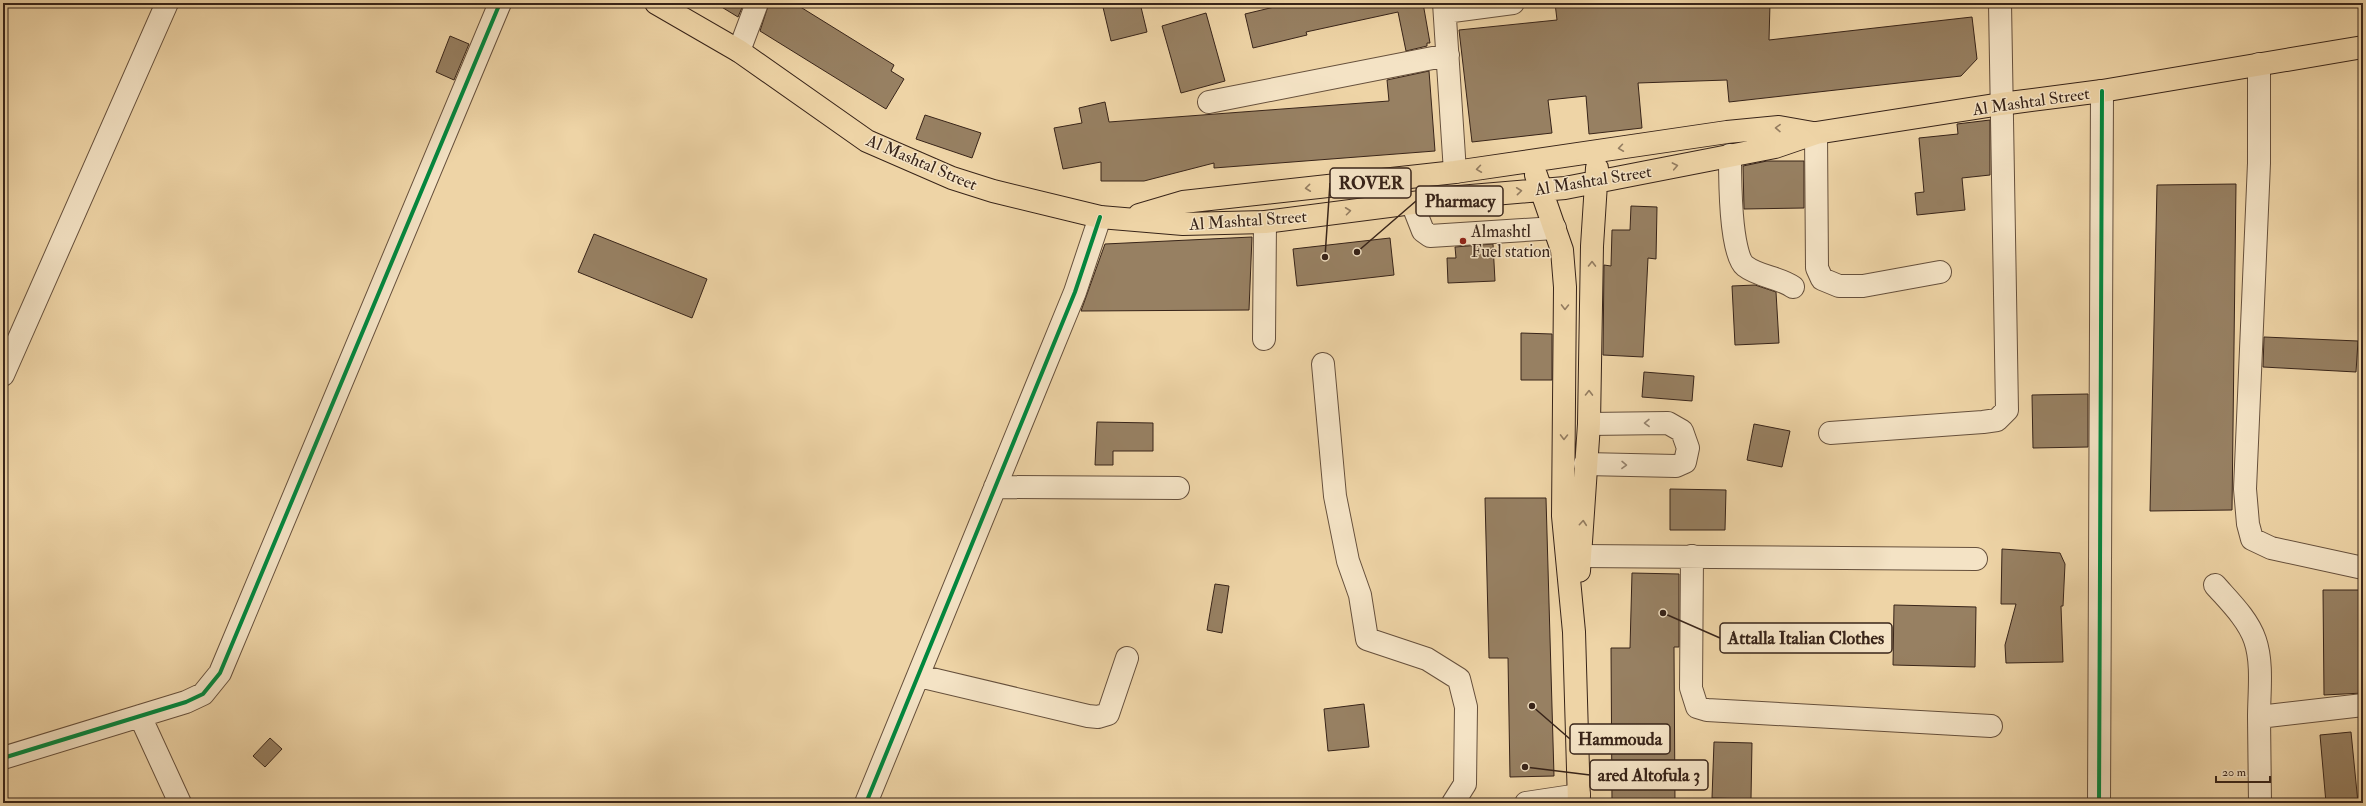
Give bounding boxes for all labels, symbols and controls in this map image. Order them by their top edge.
street label: Al Mashtal Street [1970,83,2091,120]
one-way arrow [1775,124,1781,132]
street label: Al Mashtal Street [862,129,981,195]
one-way arrow [1618,143,1624,152]
street label: Al Mashtal Street [1532,161,1654,200]
one-way arrow [1672,163,1678,171]
one-way arrow [1476,164,1482,173]
callout: ROVER [1330,168,1411,198]
text: ROVER [1338,172,1405,195]
one-way arrow [1305,183,1311,192]
callout: Pharmacy [1416,186,1503,216]
one-way arrow [1516,187,1522,196]
text: Pharmacy [1425,190,1496,213]
street label: Al Mashtal Street [1187,206,1308,235]
one-way arrow [1345,207,1351,216]
place label: Almashtl Fuel station [1470,221,1551,262]
marker: Almashtl Fuel station [1458,236,1468,246]
one-way arrow [1588,261,1596,267]
one-way arrow [1561,304,1569,310]
one-way arrow [1585,390,1594,396]
one-way arrow [1644,419,1650,428]
one-way arrow [1560,434,1568,440]
one-way arrow [1621,460,1627,469]
one-way arrow [1578,520,1587,526]
callout: Attalla Italian Clothes [1720,623,1892,653]
text: Attalla Italian Clothes [1727,627,1884,650]
callout: Hammouda [1570,724,1670,754]
text: Hammouda [1578,728,1663,751]
scale bar [2216,758,2270,784]
callout: ared Altofula 3 [1590,760,1708,790]
text: ared Altofula 3 [1598,764,1700,787]
text: 20 m [2222,765,2247,780]

